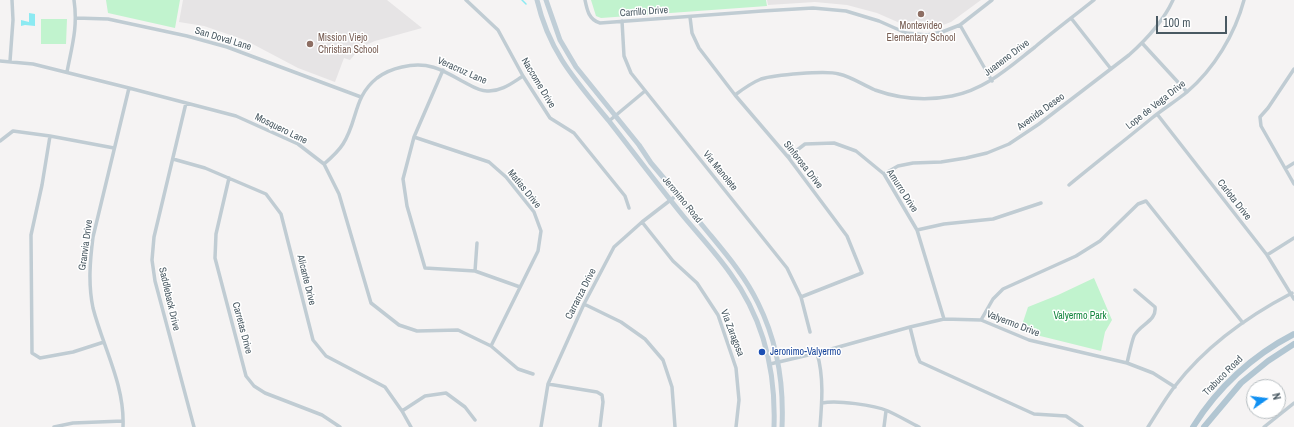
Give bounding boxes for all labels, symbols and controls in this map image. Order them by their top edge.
street label: Carrillo Drive [619,4,669,20]
scale bar [1158,8,1229,34]
marker: Montevideo Elementary School [916,9,926,19]
text: 100 m [1163,15,1190,31]
place label: Montevideo Elementary School [887,20,955,44]
street label: San Doval Lane [193,25,253,53]
place label: Mission Viejo Christian School [318,32,379,56]
street label: Juaneno Drive [982,37,1032,79]
marker: Mission Viejo Christian School [305,39,315,49]
street label: Veracruz Lane [435,55,489,87]
street label: Naccome Drive [518,56,558,110]
street label: Lope de Vega Drive [1124,78,1188,132]
street label: Avenida Deseo [1015,91,1067,133]
street label: Mosquero Lane [253,111,309,147]
street label: Sinforosa Drive [781,139,825,191]
street label: Via Manolete [700,149,740,193]
street label: Matias Drive [505,167,543,211]
street label: Amurro Drive [884,167,920,215]
street label: Jeronimo Road [660,174,704,226]
street label: Carlota Drive [1214,177,1254,223]
street label: Granvia Drive [77,219,95,271]
street label: Alicante Drive [294,254,318,306]
street label: Saddleback Drive [156,266,182,332]
street label: Carranza Drive [563,267,599,321]
street label: Carretas Drive [229,301,255,355]
street label: Via Zaragosa [718,308,746,358]
street label: Valyermo Drive [985,308,1041,340]
park label: Valyermo Park [1053,310,1107,322]
place label: Jeronimo-Valyermo [770,346,841,358]
marker: Jeronimo-Valyermo [757,347,767,357]
street label: Trabuco Road [1200,353,1246,399]
north arrow [1246,379,1286,419]
text: N [1269,391,1284,401]

